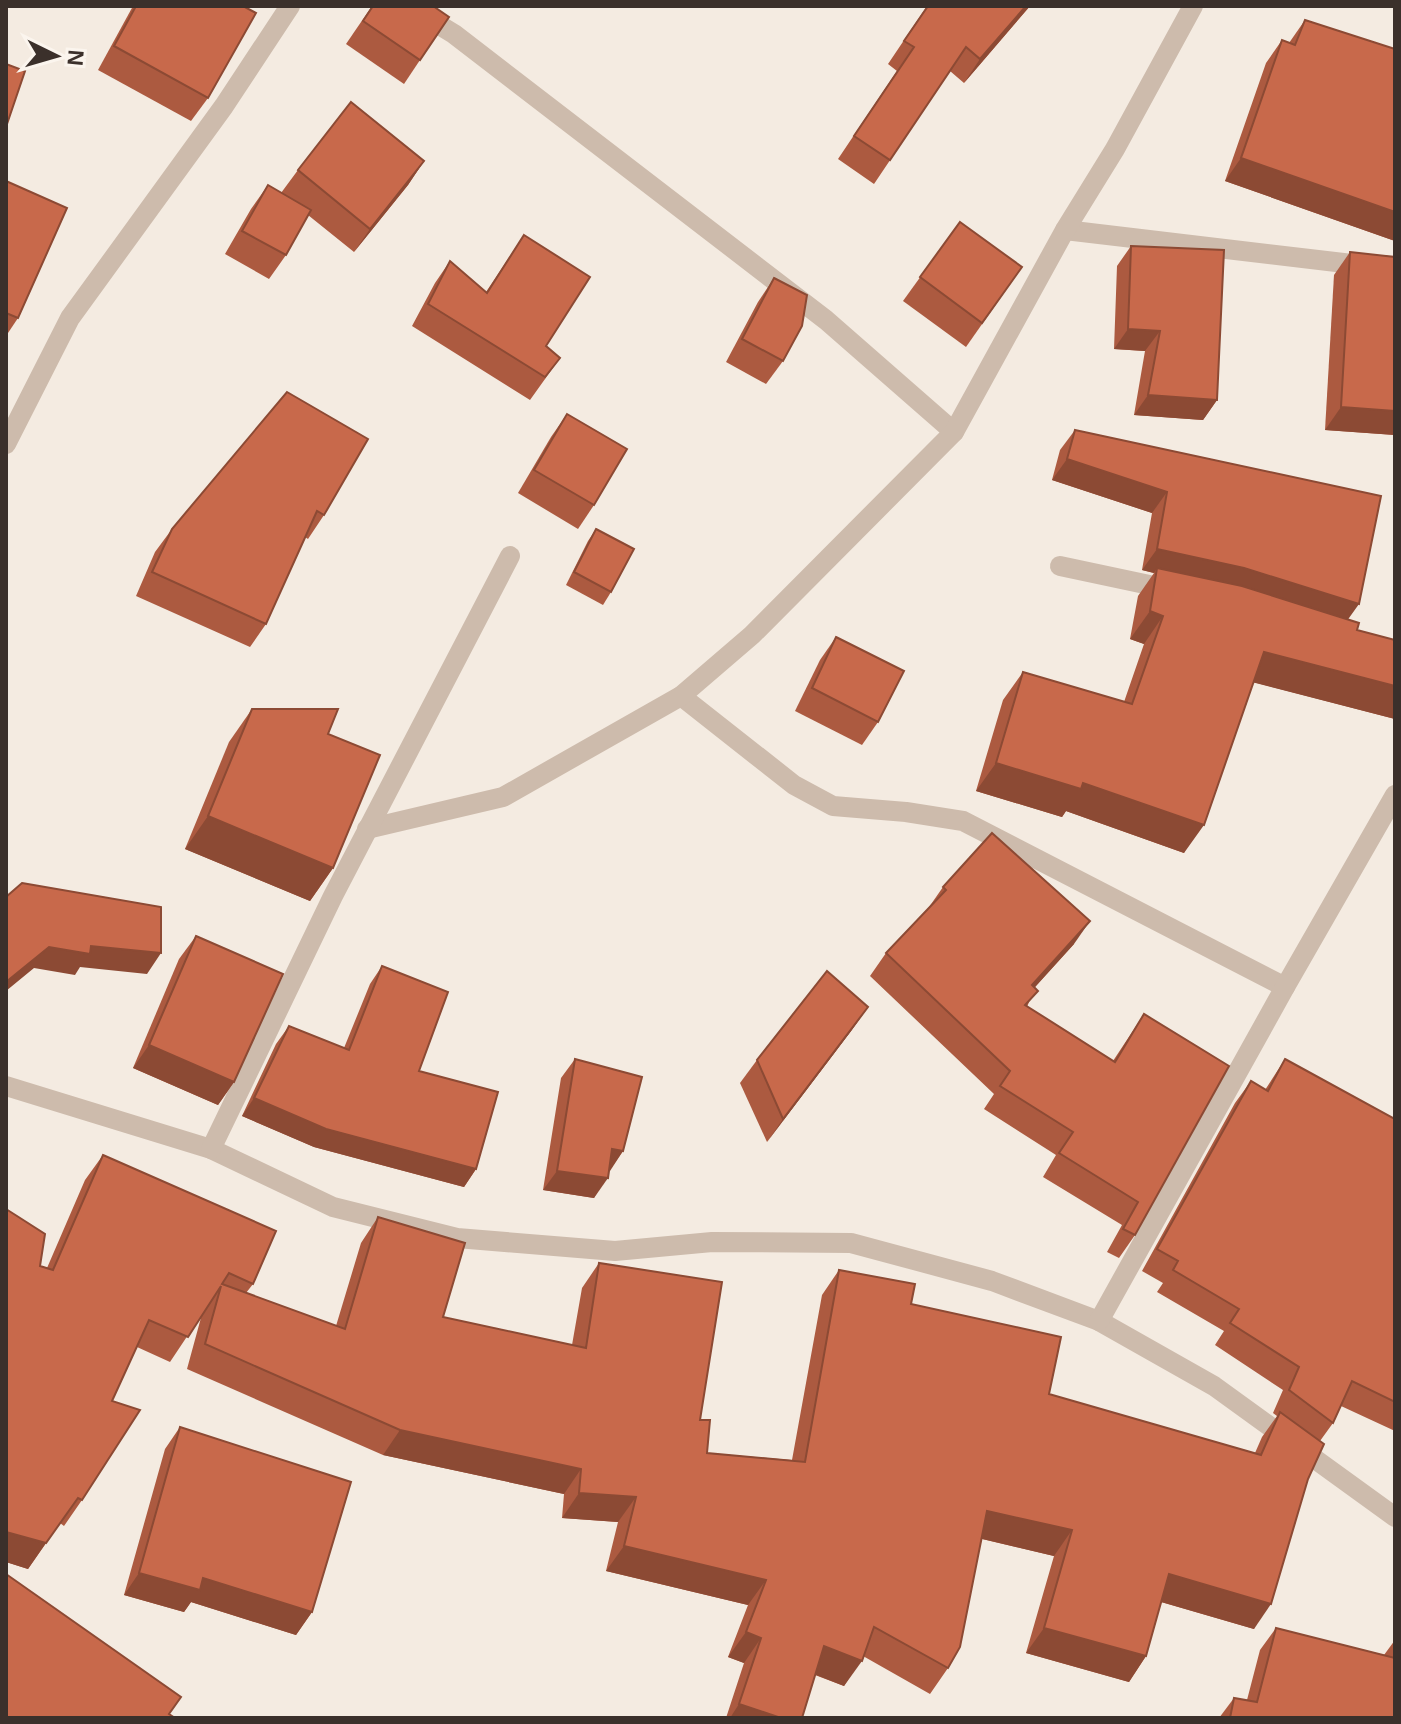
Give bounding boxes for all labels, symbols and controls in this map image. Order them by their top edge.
north arrow [16,16,96,96]
text: N [62,49,89,67]

